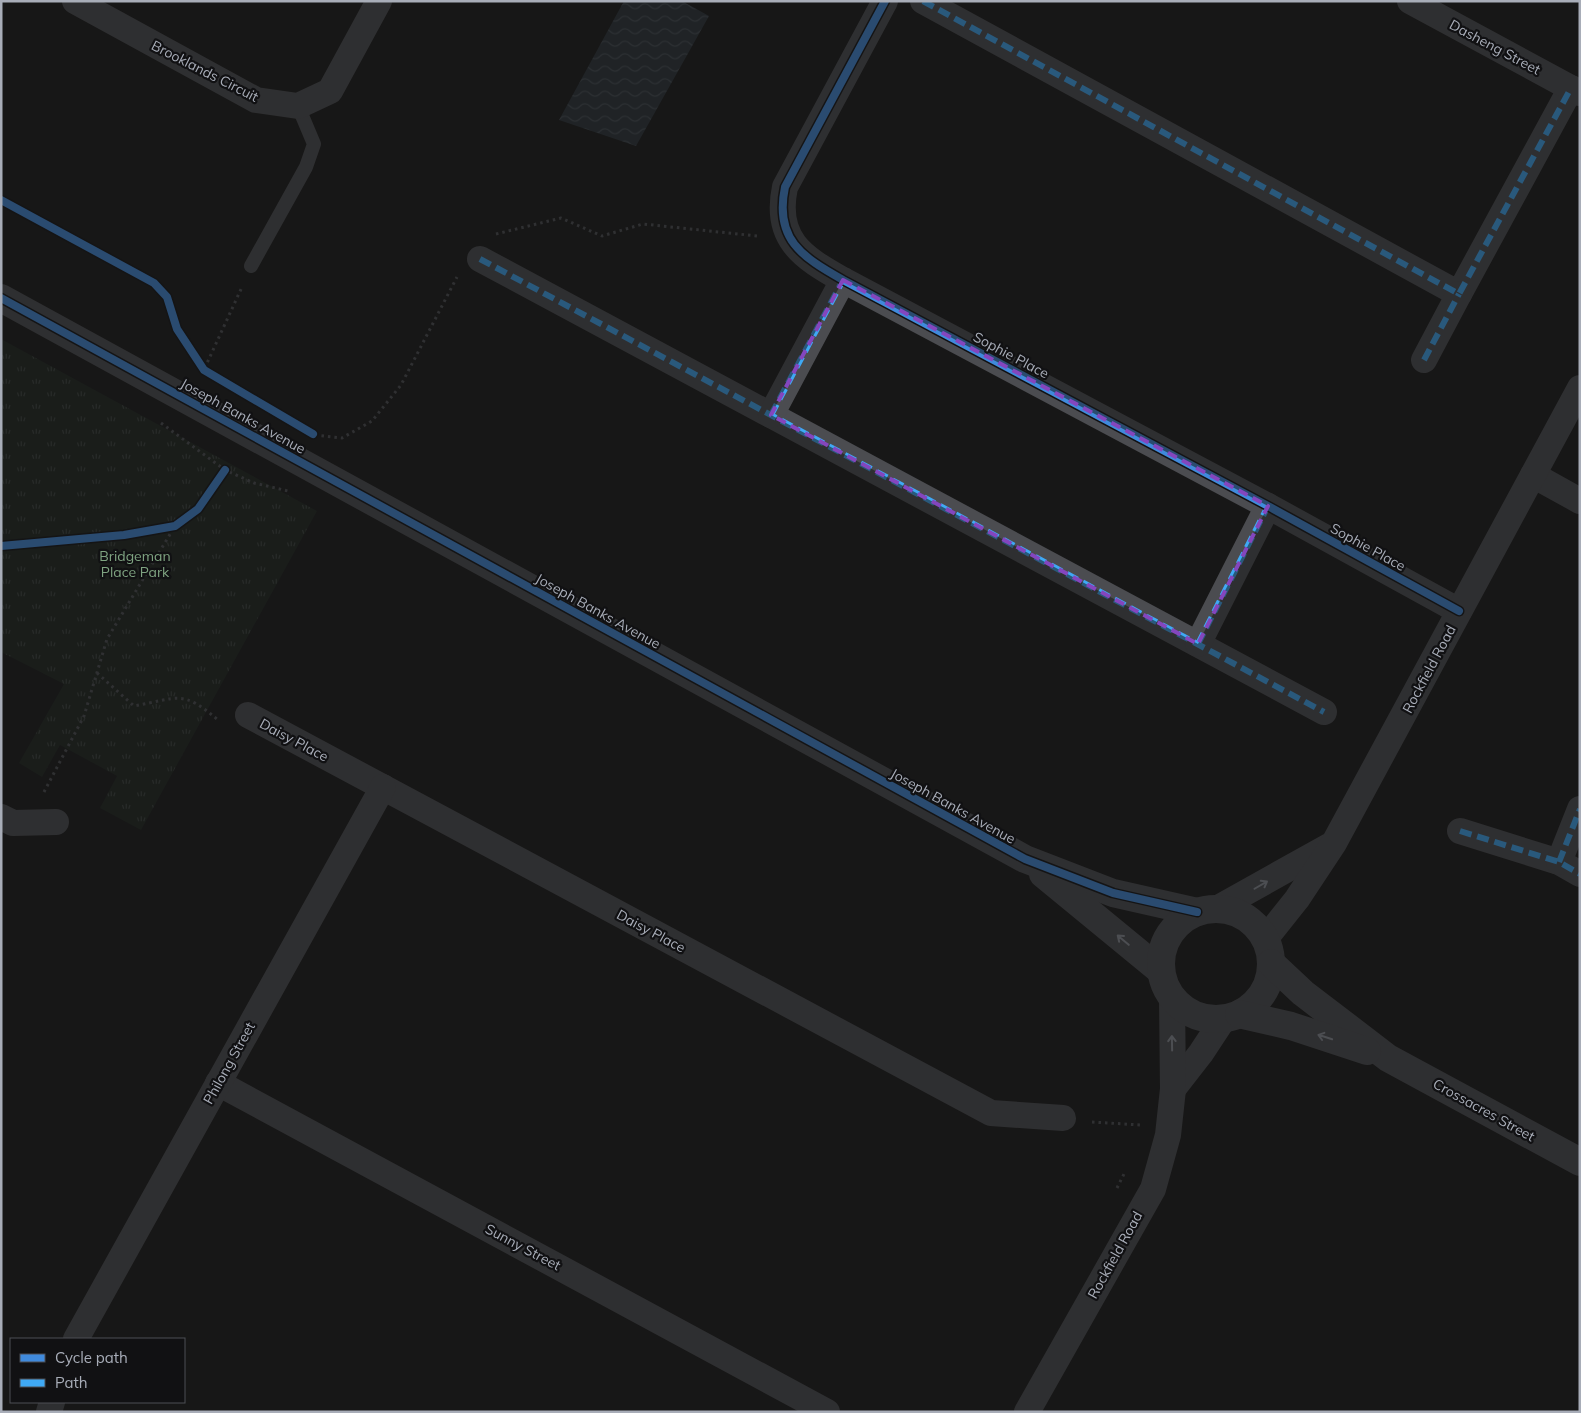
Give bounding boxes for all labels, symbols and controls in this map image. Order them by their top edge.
street label: Dasheng Street [1446,15,1544,79]
street label: Brooklands Circuit [148,36,262,106]
street label: Sophie Place [970,328,1052,382]
street label: Joseph Banks Avenue [177,374,309,458]
street label: Sophie Place [1327,519,1409,575]
park label: Bridgeman Place Park [99,547,171,581]
street label: Joseph Banks Avenue [532,569,664,653]
street label: Rockfield Road [1398,622,1460,716]
street label: Daisy Place [257,714,331,766]
street label: Joseph Banks Avenue [887,764,1019,848]
one-way arrow [1253,880,1268,890]
street label: Daisy Place [614,905,688,957]
one-way arrow [1117,934,1130,946]
street label: Philong Street [199,1019,259,1107]
one-way arrow [1317,1032,1333,1042]
one-way arrow [1167,1036,1177,1052]
street label: Crossacres Street [1430,1075,1538,1145]
street label: Rockfield Road [1084,1208,1146,1302]
street label: Sunny Street [482,1220,564,1274]
legend [10,1338,185,1403]
text: Cycle path [55,1348,128,1367]
text: Path [55,1373,87,1392]

